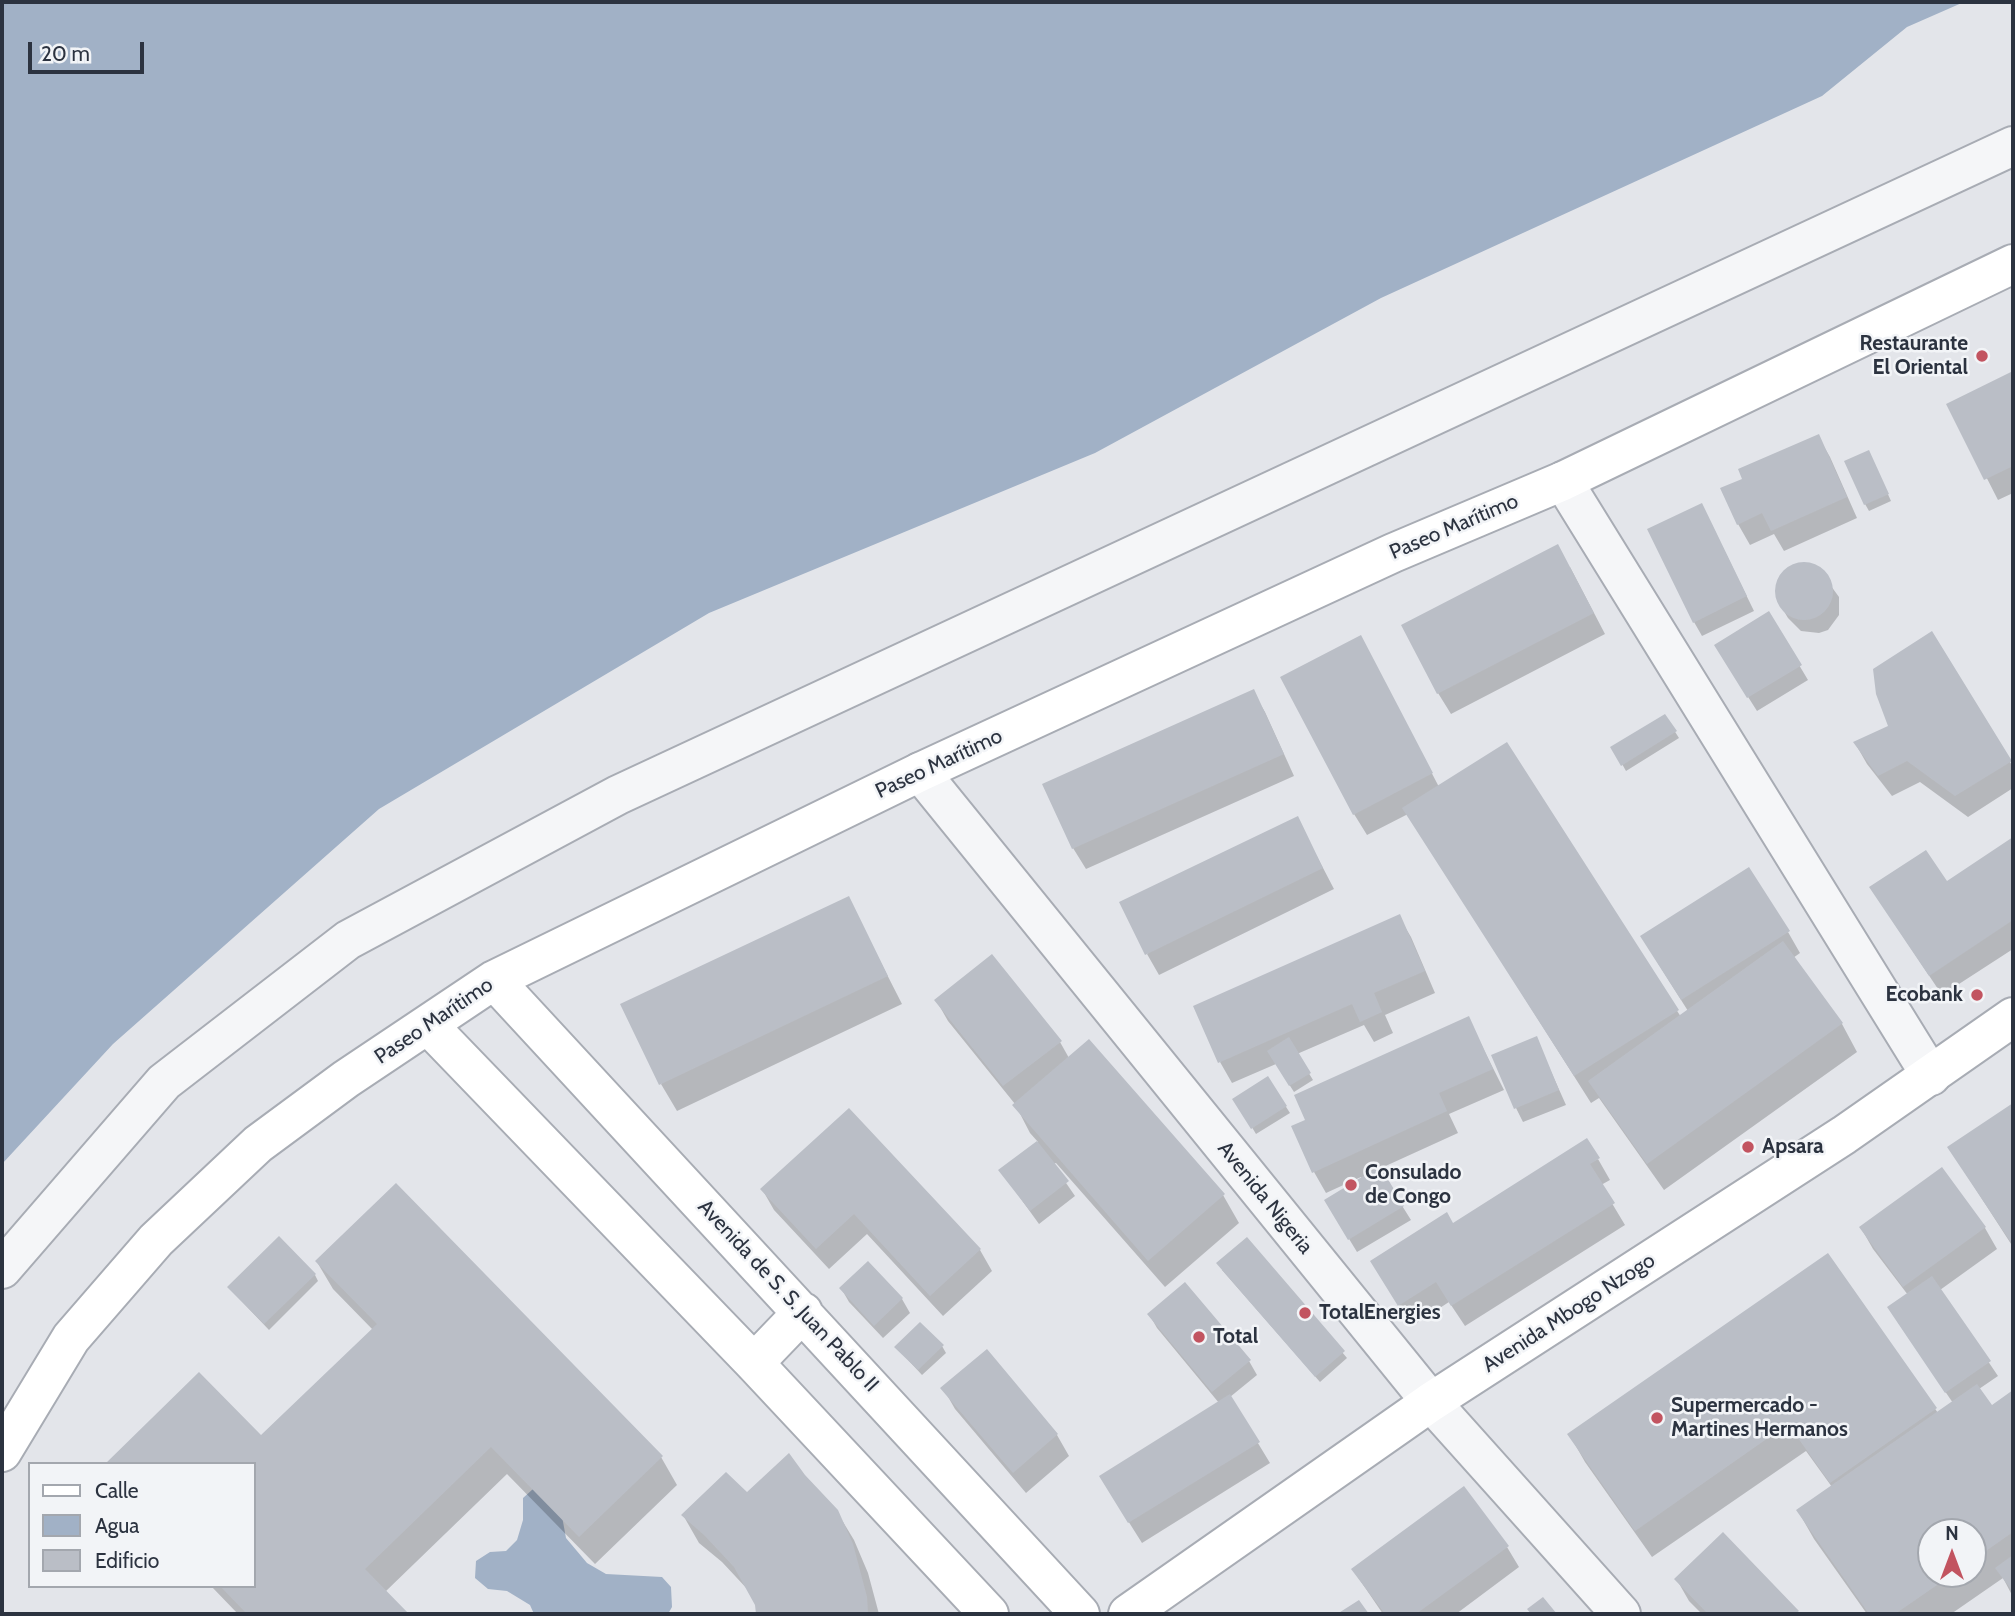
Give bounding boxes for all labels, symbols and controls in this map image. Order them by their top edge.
scale bar [32,28,147,72]
text: 20 m [41,41,90,66]
place label: Restaurante El Oriental [1860,331,1968,381]
marker: Restaurante El Oriental [1974,348,1990,364]
street label: Paseo Marítimo [1386,489,1522,565]
street label: Paseo Marítimo [872,724,1006,804]
street label: Paseo Marítimo [370,972,498,1070]
place label: Ecobank [1886,982,1963,1008]
marker: Ecobank [1969,987,1985,1003]
place label: Apsara [1762,1134,1824,1160]
street label: Avenida Nigeria [1212,1137,1318,1259]
marker: Apsara [1740,1139,1756,1155]
place label: Consulado de Congo [1365,1160,1462,1210]
marker: Consulado de Congo [1343,1177,1359,1193]
street label: Avenida de S. S. Juan Pablo II [692,1195,884,1397]
street label: Avenida Mbogo Nzogo [1478,1248,1660,1378]
place label: TotalEnergies [1319,1300,1441,1326]
marker: TotalEnergies [1297,1305,1313,1321]
place label: Total [1213,1324,1258,1350]
marker: Total [1191,1329,1207,1345]
place label: Supermercado - Martines Hermanos [1671,1393,1848,1443]
marker: Supermercado - Martines Hermanos [1649,1410,1665,1426]
legend [28,1462,256,1588]
text: Calle [95,1478,139,1503]
text: Agua [95,1513,139,1538]
north arrow [1917,1518,1987,1588]
text: N [1945,1522,1959,1545]
text: Edificio [95,1548,159,1573]

